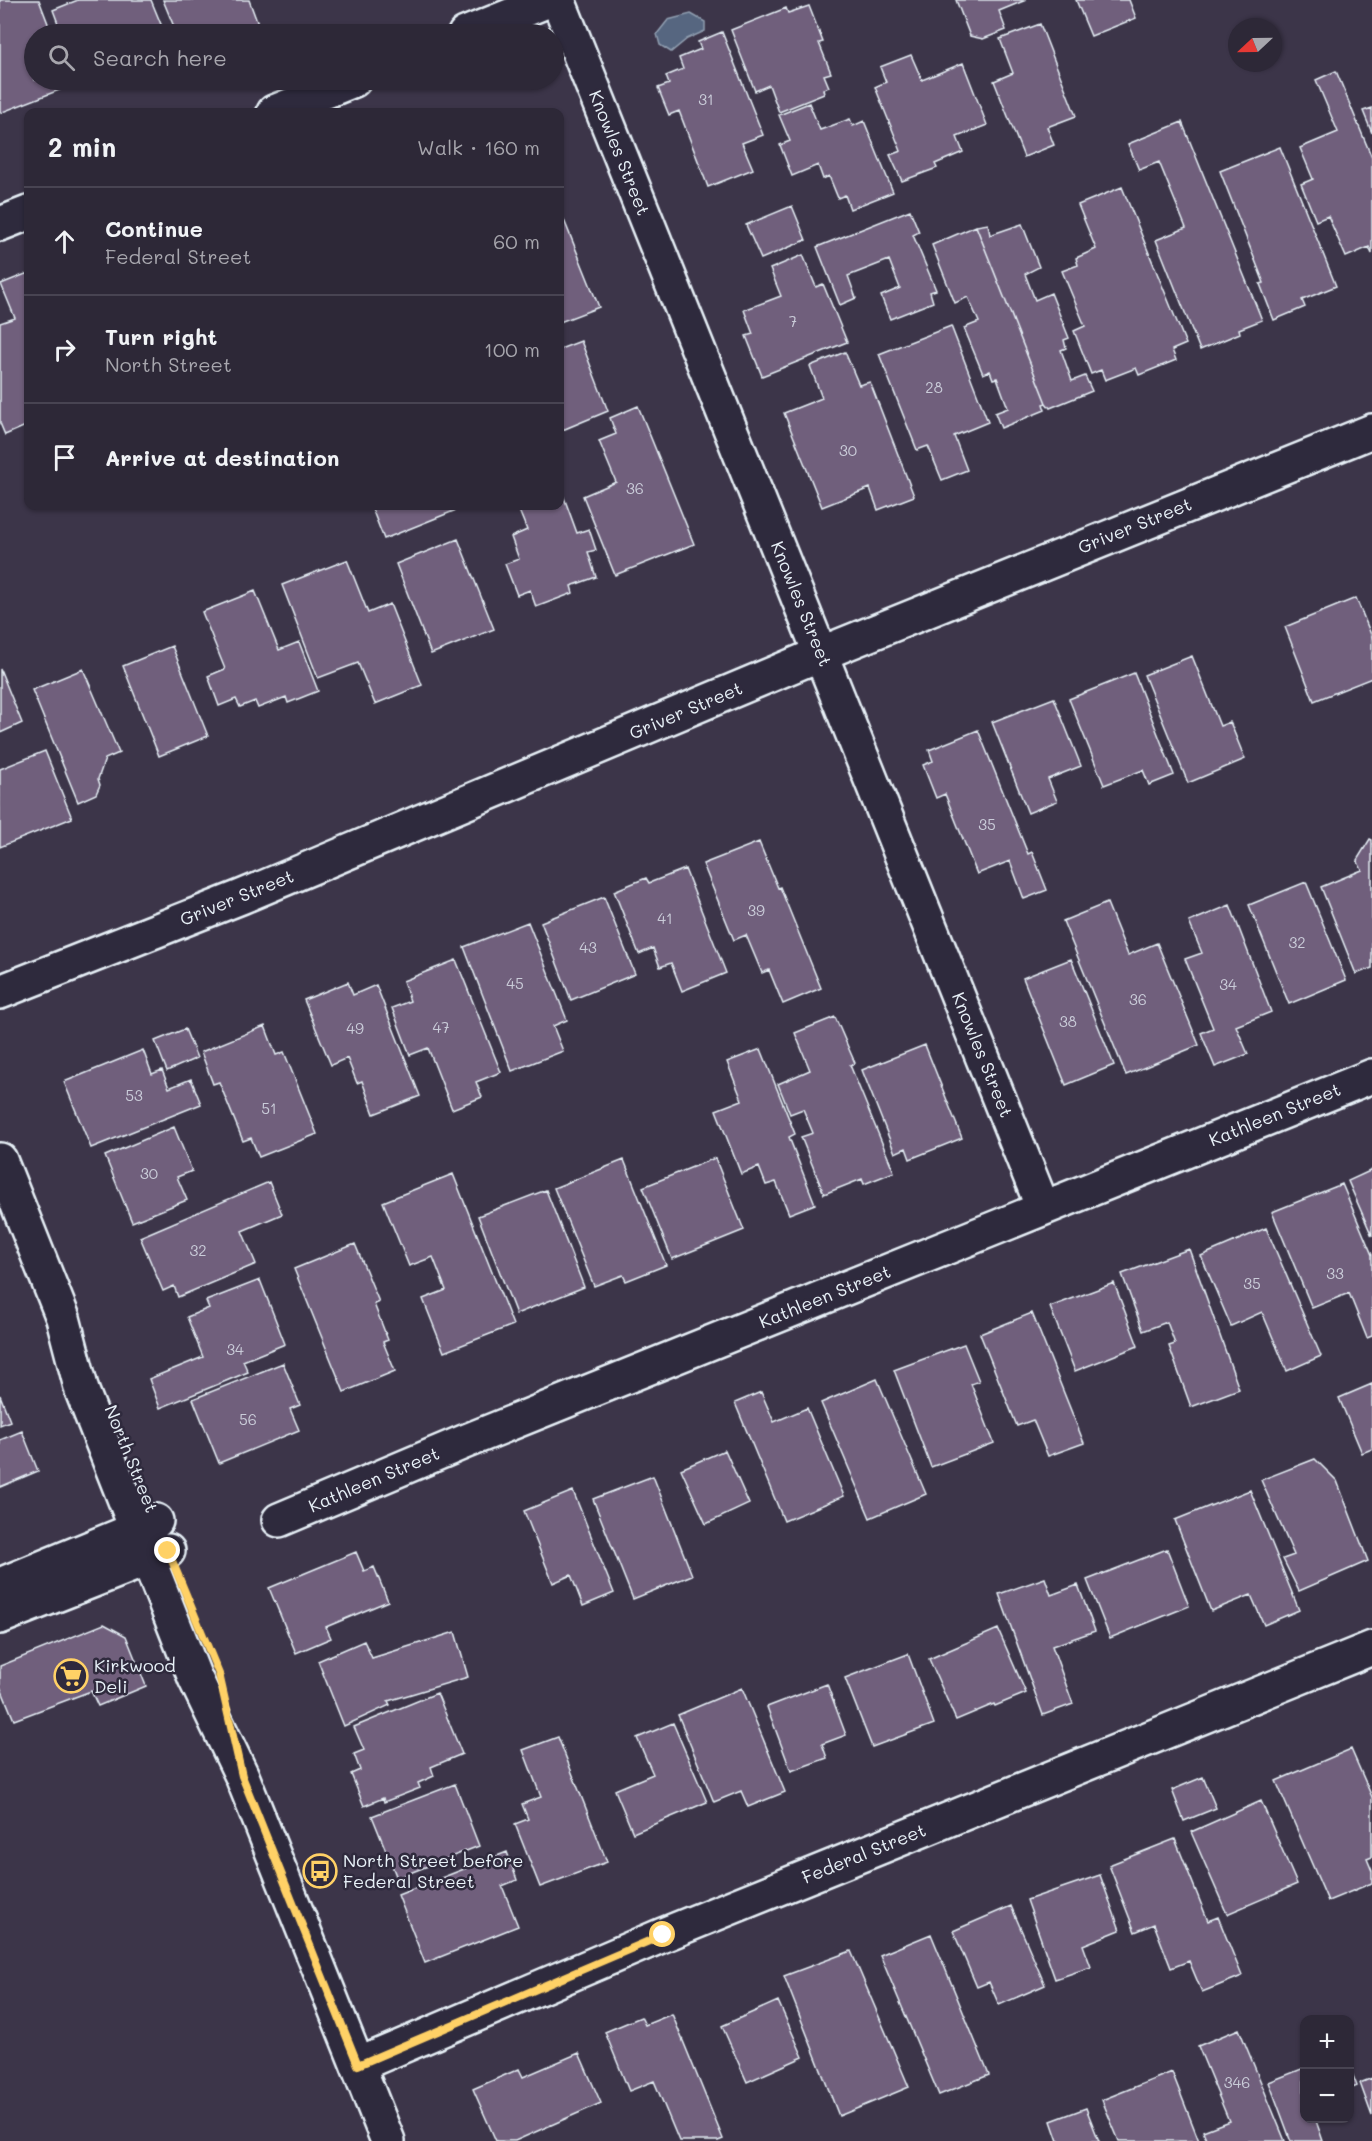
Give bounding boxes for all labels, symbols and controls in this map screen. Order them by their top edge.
north arrow [1228,18,1282,72]
search box [24,24,564,90]
icon: search [45,41,78,74]
text: Search here [93,43,227,72]
street label: Knowles Street [584,86,656,219]
house number: 31 [698,89,714,109]
text: 2 min [48,130,116,164]
text: Walk · 160 m [417,134,540,160]
text: Continue [105,214,203,243]
icon: ahead [48,225,81,258]
text: 60 m [493,228,540,254]
text: Federal Street [105,243,251,269]
house number: 7 [789,311,797,331]
text: Turn right [105,322,217,351]
icon: right [48,333,81,366]
text: 100 m [484,336,540,362]
text: North Street [105,351,232,377]
house number: 28 [925,377,943,397]
house number: 30 [839,440,857,460]
icon: arrive [48,441,81,474]
text: Arrive at destination [105,443,340,472]
house number: 36 [626,478,644,498]
street label: Griver Street [1074,491,1195,559]
street label: Knowles Street [766,537,838,670]
street label: Griver Street [625,675,746,745]
house number: 35 [978,814,996,834]
street label: Griver Street [176,863,297,931]
house number: 39 [747,900,765,920]
house number: 41 [657,908,673,928]
house number: 32 [1288,932,1306,952]
house number: 43 [579,937,597,957]
house number: 45 [506,973,524,993]
house number: 34 [1219,974,1237,994]
street label: Knowles Street [947,988,1019,1121]
house number: 36 [1129,989,1147,1009]
house number: 38 [1059,1011,1077,1031]
house number: 47 [432,1017,450,1037]
house number: 49 [346,1018,364,1038]
street label: Kathleen Street [1205,1077,1344,1151]
house number: 53 [125,1085,143,1105]
house number: 51 [261,1098,277,1118]
house number: 30 [140,1163,158,1183]
house number: 32 [189,1240,207,1260]
street label: Kathleen Street [755,1259,894,1333]
house number: 33 [1326,1263,1344,1283]
house number: 35 [1243,1273,1261,1293]
house number: 34 [226,1339,244,1359]
street label: North Street [99,1401,164,1516]
house number: 56 [239,1409,257,1429]
street label: Kathleen Street [304,1441,443,1517]
route end [154,1537,180,1563]
place label: Kirkwood Deli [94,1653,176,1698]
supermarket icon: Kirkwood Deli [53,1658,89,1694]
street label: Federal Street [798,1817,929,1889]
place label: North Street before Federal Street [343,1848,523,1893]
bus stop icon: North Street before Federal Street [302,1853,338,1889]
route start [649,1921,675,1947]
map controls [1300,2015,1354,2123]
button: + [1300,2015,1354,2069]
button: − [1300,2069,1354,2123]
house number: 346 [1224,2072,1250,2092]

